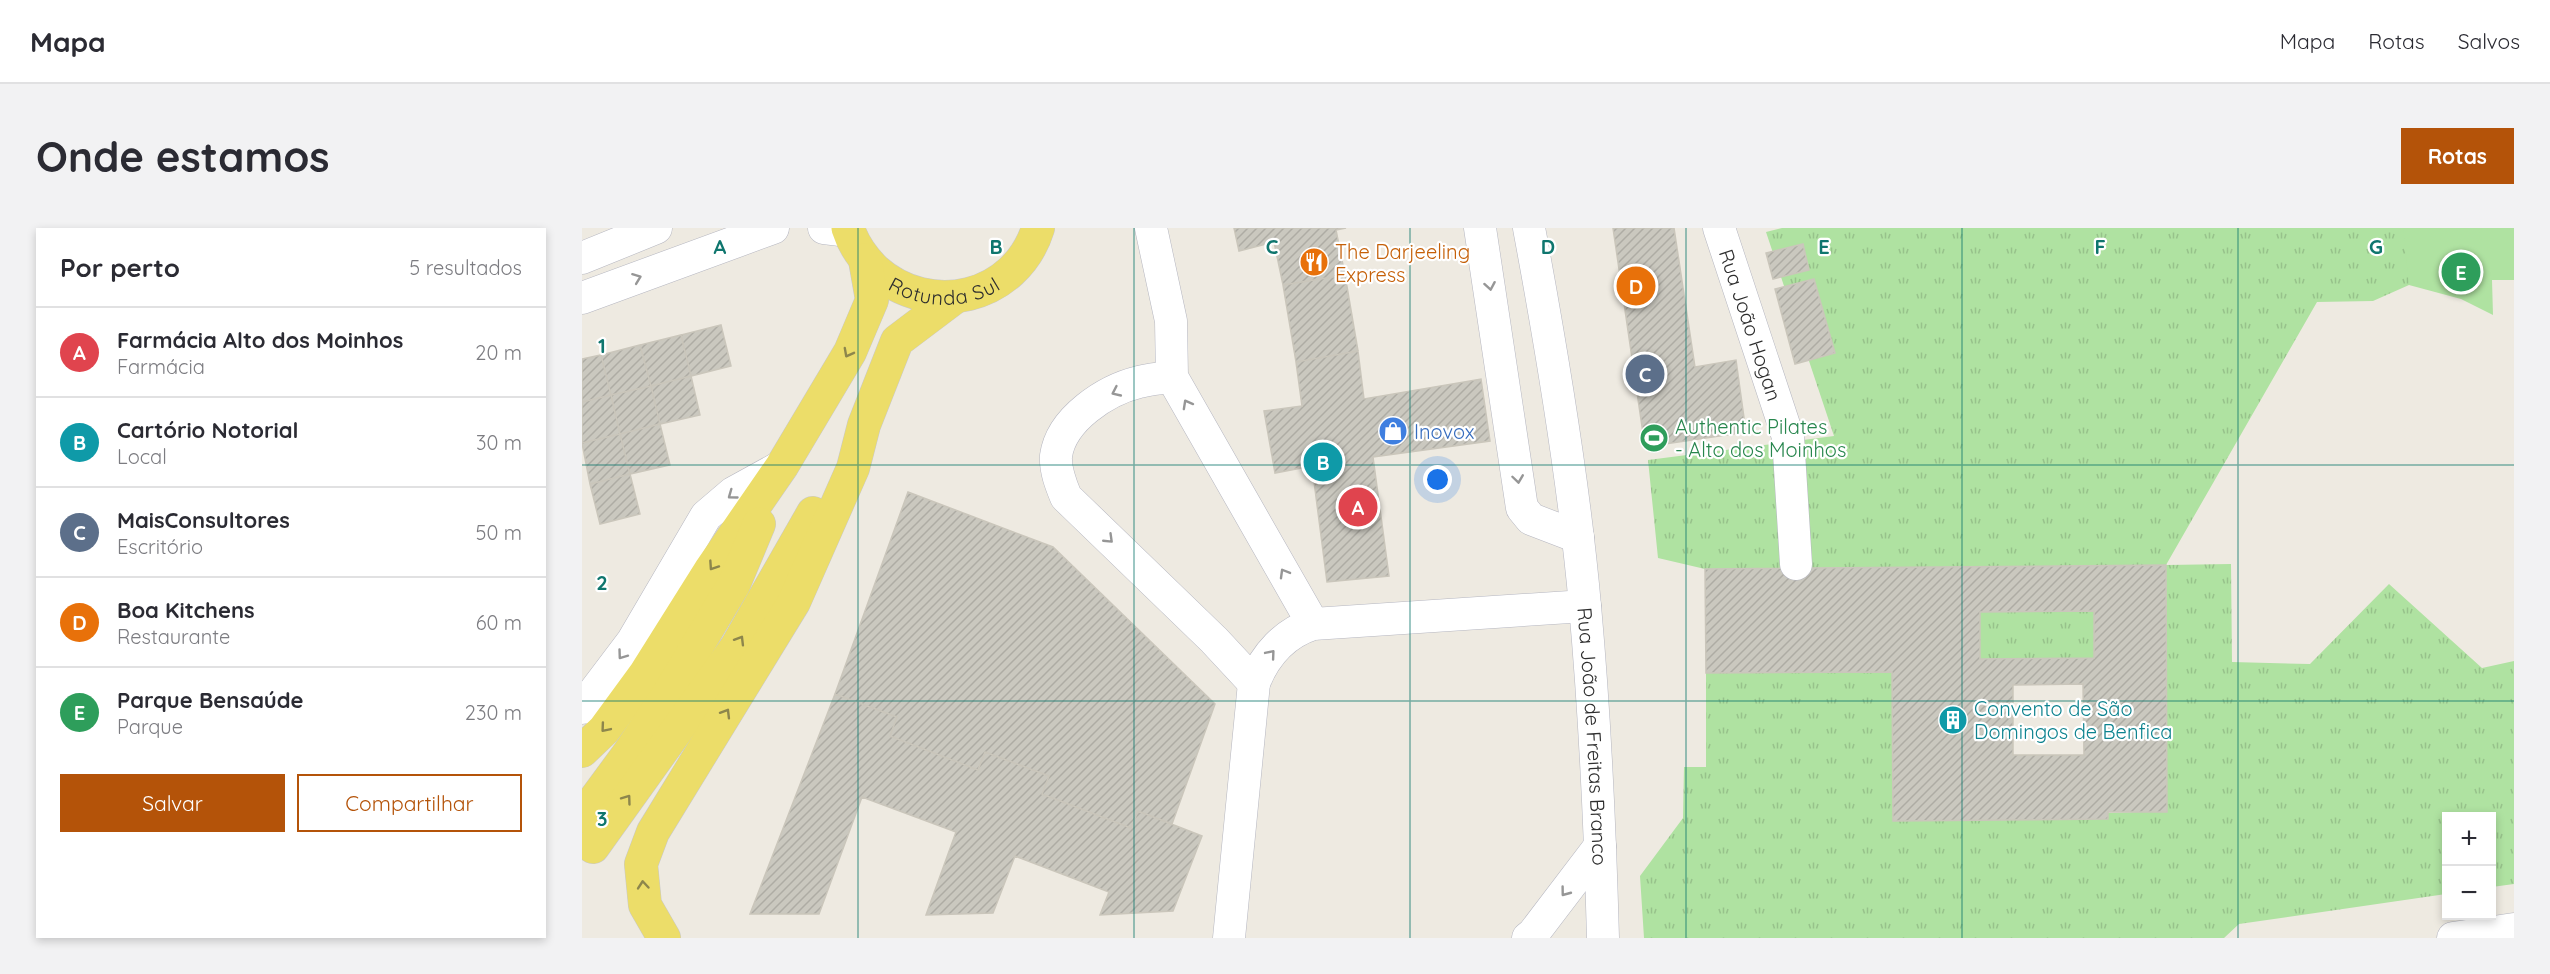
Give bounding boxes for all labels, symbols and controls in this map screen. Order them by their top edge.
text: Mapa [30,24,106,59]
text: Mapa [2280,28,2335,54]
text: Rotas [2368,28,2425,54]
text: Salvos [2458,28,2520,54]
button: Rotas [2401,128,2514,184]
text: Onde estamos [36,130,330,183]
text: A [714,234,727,259]
text: B [989,234,1003,259]
text: C [1266,234,1279,259]
text: D [1541,234,1555,259]
text: E [1818,234,1830,259]
text: F [2094,234,2106,259]
text: G [2369,234,2383,259]
place label: The Darjeeling Express [1335,239,1470,287]
restaurant icon: The Darjeeling Express [1298,246,1330,278]
street label: Rua João Hogan [1714,246,1788,404]
pin: E [2442,250,2480,294]
text: Por perto [60,251,180,284]
text: 5 resultados [409,255,522,280]
street label: Rotunda Sul [888,264,1000,288]
pin: D [1616,264,1656,308]
text: Rotunda Sul [885,271,1004,310]
one-way arrow [631,273,642,286]
one-way arrow [1483,280,1496,290]
text: Farmácia Alto dos Moinhos [117,326,403,354]
text: 1 [598,333,606,358]
text: A [73,340,86,365]
text: 20 m [475,340,522,365]
one-way arrow [844,347,855,358]
pin: C [1626,352,1664,396]
text: Farmácia [117,354,205,379]
one-way arrow [1111,384,1122,396]
one-way arrow [1183,400,1194,410]
place label: Authentic Pilates - Alto dos Moinhos [1675,414,1846,462]
shop icon: Inovox [1377,415,1409,447]
text: Cartório Notorial [117,416,299,444]
place label: Inovox [1414,419,1475,444]
sports icon: Authentic Pilates - Alto dos Moinhos [1638,422,1670,454]
text: B [73,430,86,455]
text: 30 m [476,430,522,455]
pin: B [1304,440,1342,484]
text: Local [117,444,167,469]
your location [1423,465,1452,494]
one-way arrow [1512,474,1524,483]
pin: A [1338,484,1378,530]
one-way arrow [727,488,738,499]
text: MaisConsultores [117,506,290,534]
text: C [73,520,86,545]
text: 50 m [476,520,522,545]
one-way arrow [1102,532,1113,543]
text: Escritório [117,534,203,559]
one-way arrow [709,559,720,570]
one-way arrow [1279,569,1291,580]
text: 2 [596,570,608,595]
text: Boa Kitchens [117,596,255,624]
street label: Rua João de Freitas Branco [1573,606,1613,866]
text: D [72,610,87,635]
text: 60 m [476,610,522,635]
text: Restaurante [117,624,230,649]
one-way arrow [732,636,744,646]
one-way arrow [618,648,629,659]
one-way arrow [1263,650,1274,661]
text: Parque Bensaúde [117,686,303,714]
place label: Convento de São Domingos de Benfica [1974,696,2172,744]
text: E [74,700,85,725]
text: 230 m [465,700,522,725]
building icon: Convento de São Domingos de Benfica [1937,704,1969,736]
one-way arrow [719,709,730,719]
text: Parque [117,714,183,739]
one-way arrow [601,721,612,732]
button: Salvar [60,774,285,832]
button: Compartilhar [297,774,522,832]
one-way arrow [620,795,631,806]
text: 3 [597,806,607,831]
map controls [2442,812,2496,920]
button: + [2442,812,2496,866]
button: − [2442,866,2496,920]
one-way arrow [637,881,650,890]
one-way arrow [1561,886,1572,897]

